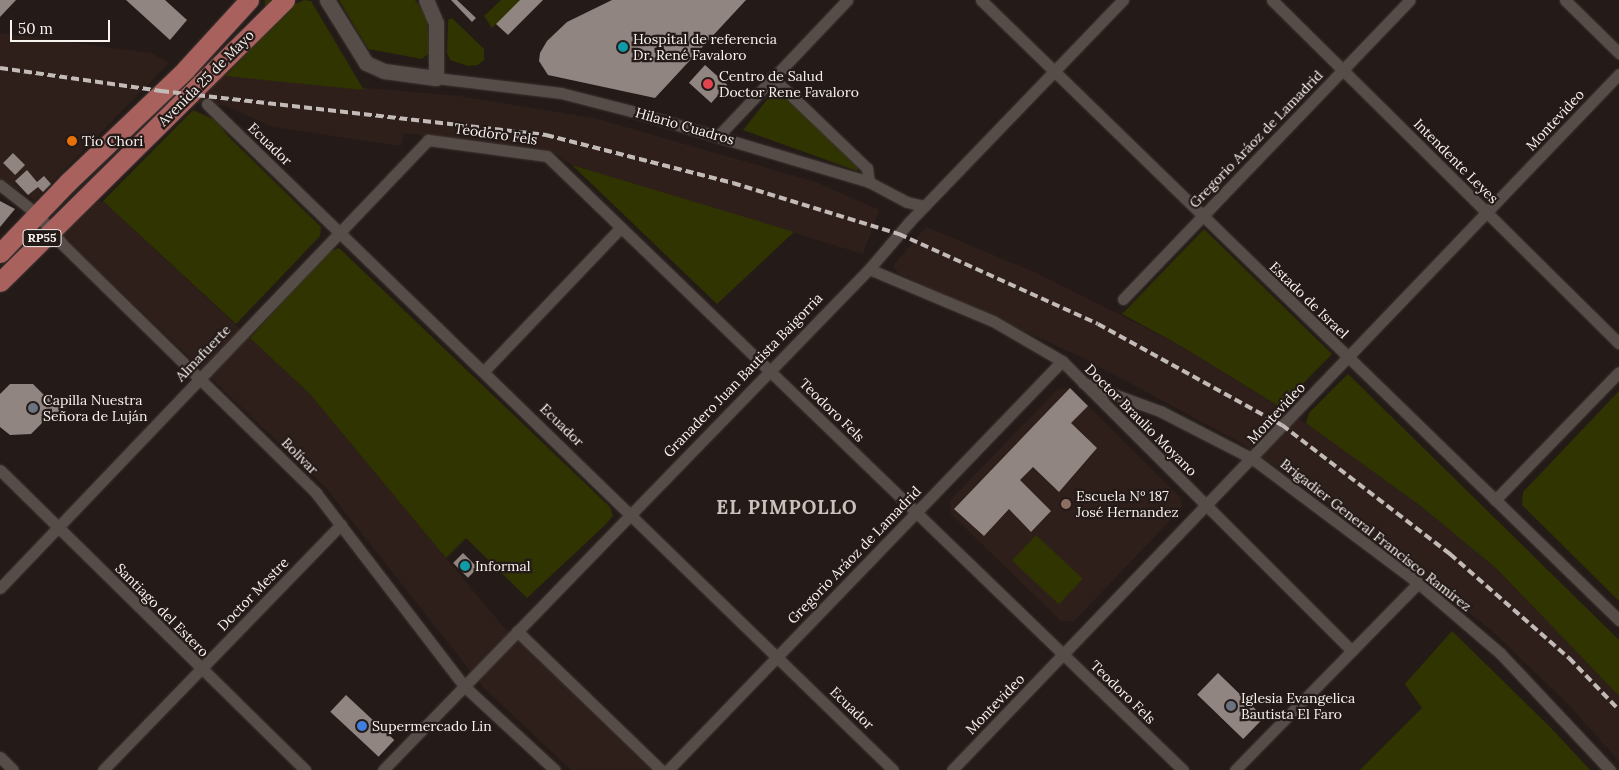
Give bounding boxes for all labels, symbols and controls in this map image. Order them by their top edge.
scale bar [12,10,112,42]
text: 50 m [18,19,53,38]
street label: Avenida 25 de Mayo [155,27,257,129]
place label: Hospital de referencia Dr. René Favaloro [633,31,777,64]
marker: Hospital de referencia Dr. René Favaloro [617,41,629,53]
street label: Gregorio Aráoz de Lamadrid [1186,67,1326,211]
place label: Centro de Salud Doctor Rene Favaloro [719,68,859,100]
marker: Centro de Salud Doctor Rene Favaloro [701,77,715,91]
street label: Montevideo [1522,86,1588,154]
street label: Hilario Cuadros [634,104,736,148]
street label: Intendente Leyes [1410,115,1502,207]
street label: Ecuador [245,119,295,169]
street label: Teodoro Fels [453,120,539,148]
place label: Tío Chori [82,133,143,149]
marker: Tío Chori [66,135,78,147]
road number: RP55 [22,228,62,248]
street label: Estado de Israel [1266,258,1352,342]
street label: Granadero Juan Bautista Baigorria [660,289,826,461]
street label: Almafuerte [172,321,234,385]
street label: Doctor Braulio Moyano [1082,361,1200,479]
street label: Teodoro Fels [796,375,868,445]
street label: Montevideo [1243,379,1309,447]
place label: Capilla Nuestra Señora de Luján [43,392,148,424]
street label: Ecuador [537,400,587,450]
marker: Capilla Nuestra Señora de Luján [27,402,39,414]
street label: Bolívar [278,434,322,478]
street label: Brigadier General Francisco Ramírez [1277,455,1475,615]
street label: Gregorio Aráoz de Lamadrid [784,483,924,627]
place label: Escuela N° 187 José Hernandez [1076,488,1179,520]
district label: EL PIMPOLLO [715,497,859,519]
marker: Escuela N° 187 José Hernandez [1060,498,1072,510]
street label: Doctor Mestre [214,554,292,634]
place label: Informal [475,558,531,574]
street label: Santiago del Estero [112,560,212,660]
marker: Informal [459,560,471,572]
street label: Teodoro Fels [1087,657,1159,727]
street label: Montevideo [962,670,1028,738]
street label: Ecuador [827,683,877,733]
place label: Iglesia Evangelica Bautista El Faro [1241,690,1355,722]
marker: Iglesia Evangelica Bautista El Faro [1225,700,1237,712]
place label: Supermercado Lin [372,718,492,734]
marker: Supermercado Lin [356,720,368,732]

